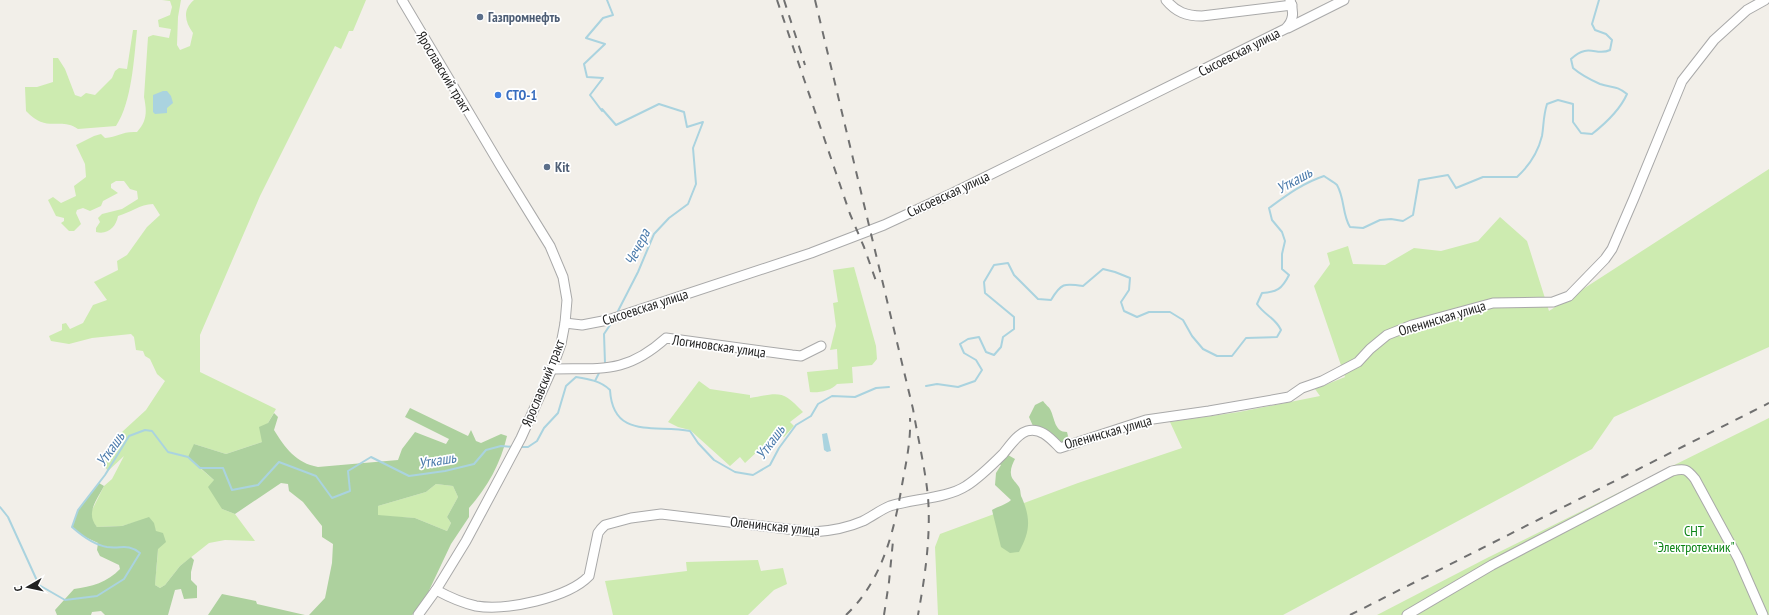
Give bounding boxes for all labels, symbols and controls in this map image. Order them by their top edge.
place label: Газпромнефть [488,8,560,26]
marker: Газпромнефть [475,12,485,22]
street label: Сысоевская улица [1195,24,1283,80]
street label: Ярославский тракт [413,28,476,117]
place label: СТО-1 [506,86,537,104]
marker: СТО-1 [493,90,503,100]
place label: Kit [555,158,570,176]
marker: Kit [542,162,552,172]
water label: Уткашь [1273,162,1316,197]
street label: Сысоевская улица [904,167,992,221]
water label: Чечера [620,225,655,268]
street label: Сысоевская улица [600,285,690,329]
street label: Оленинская улица [1396,296,1488,340]
street label: Логиновская улица [670,330,767,361]
street label: Ярославский тракт [517,336,569,429]
street label: Оленинская улица [1062,411,1154,453]
water label: Уткашь [751,420,790,463]
water label: Уткашь [91,427,129,470]
water label: Уткашь [417,447,459,473]
street label: Оленинская улица [729,512,821,540]
park label: СНТ "Электротехник" [1654,522,1734,556]
north arrow [8,567,48,607]
text: С [11,585,25,592]

